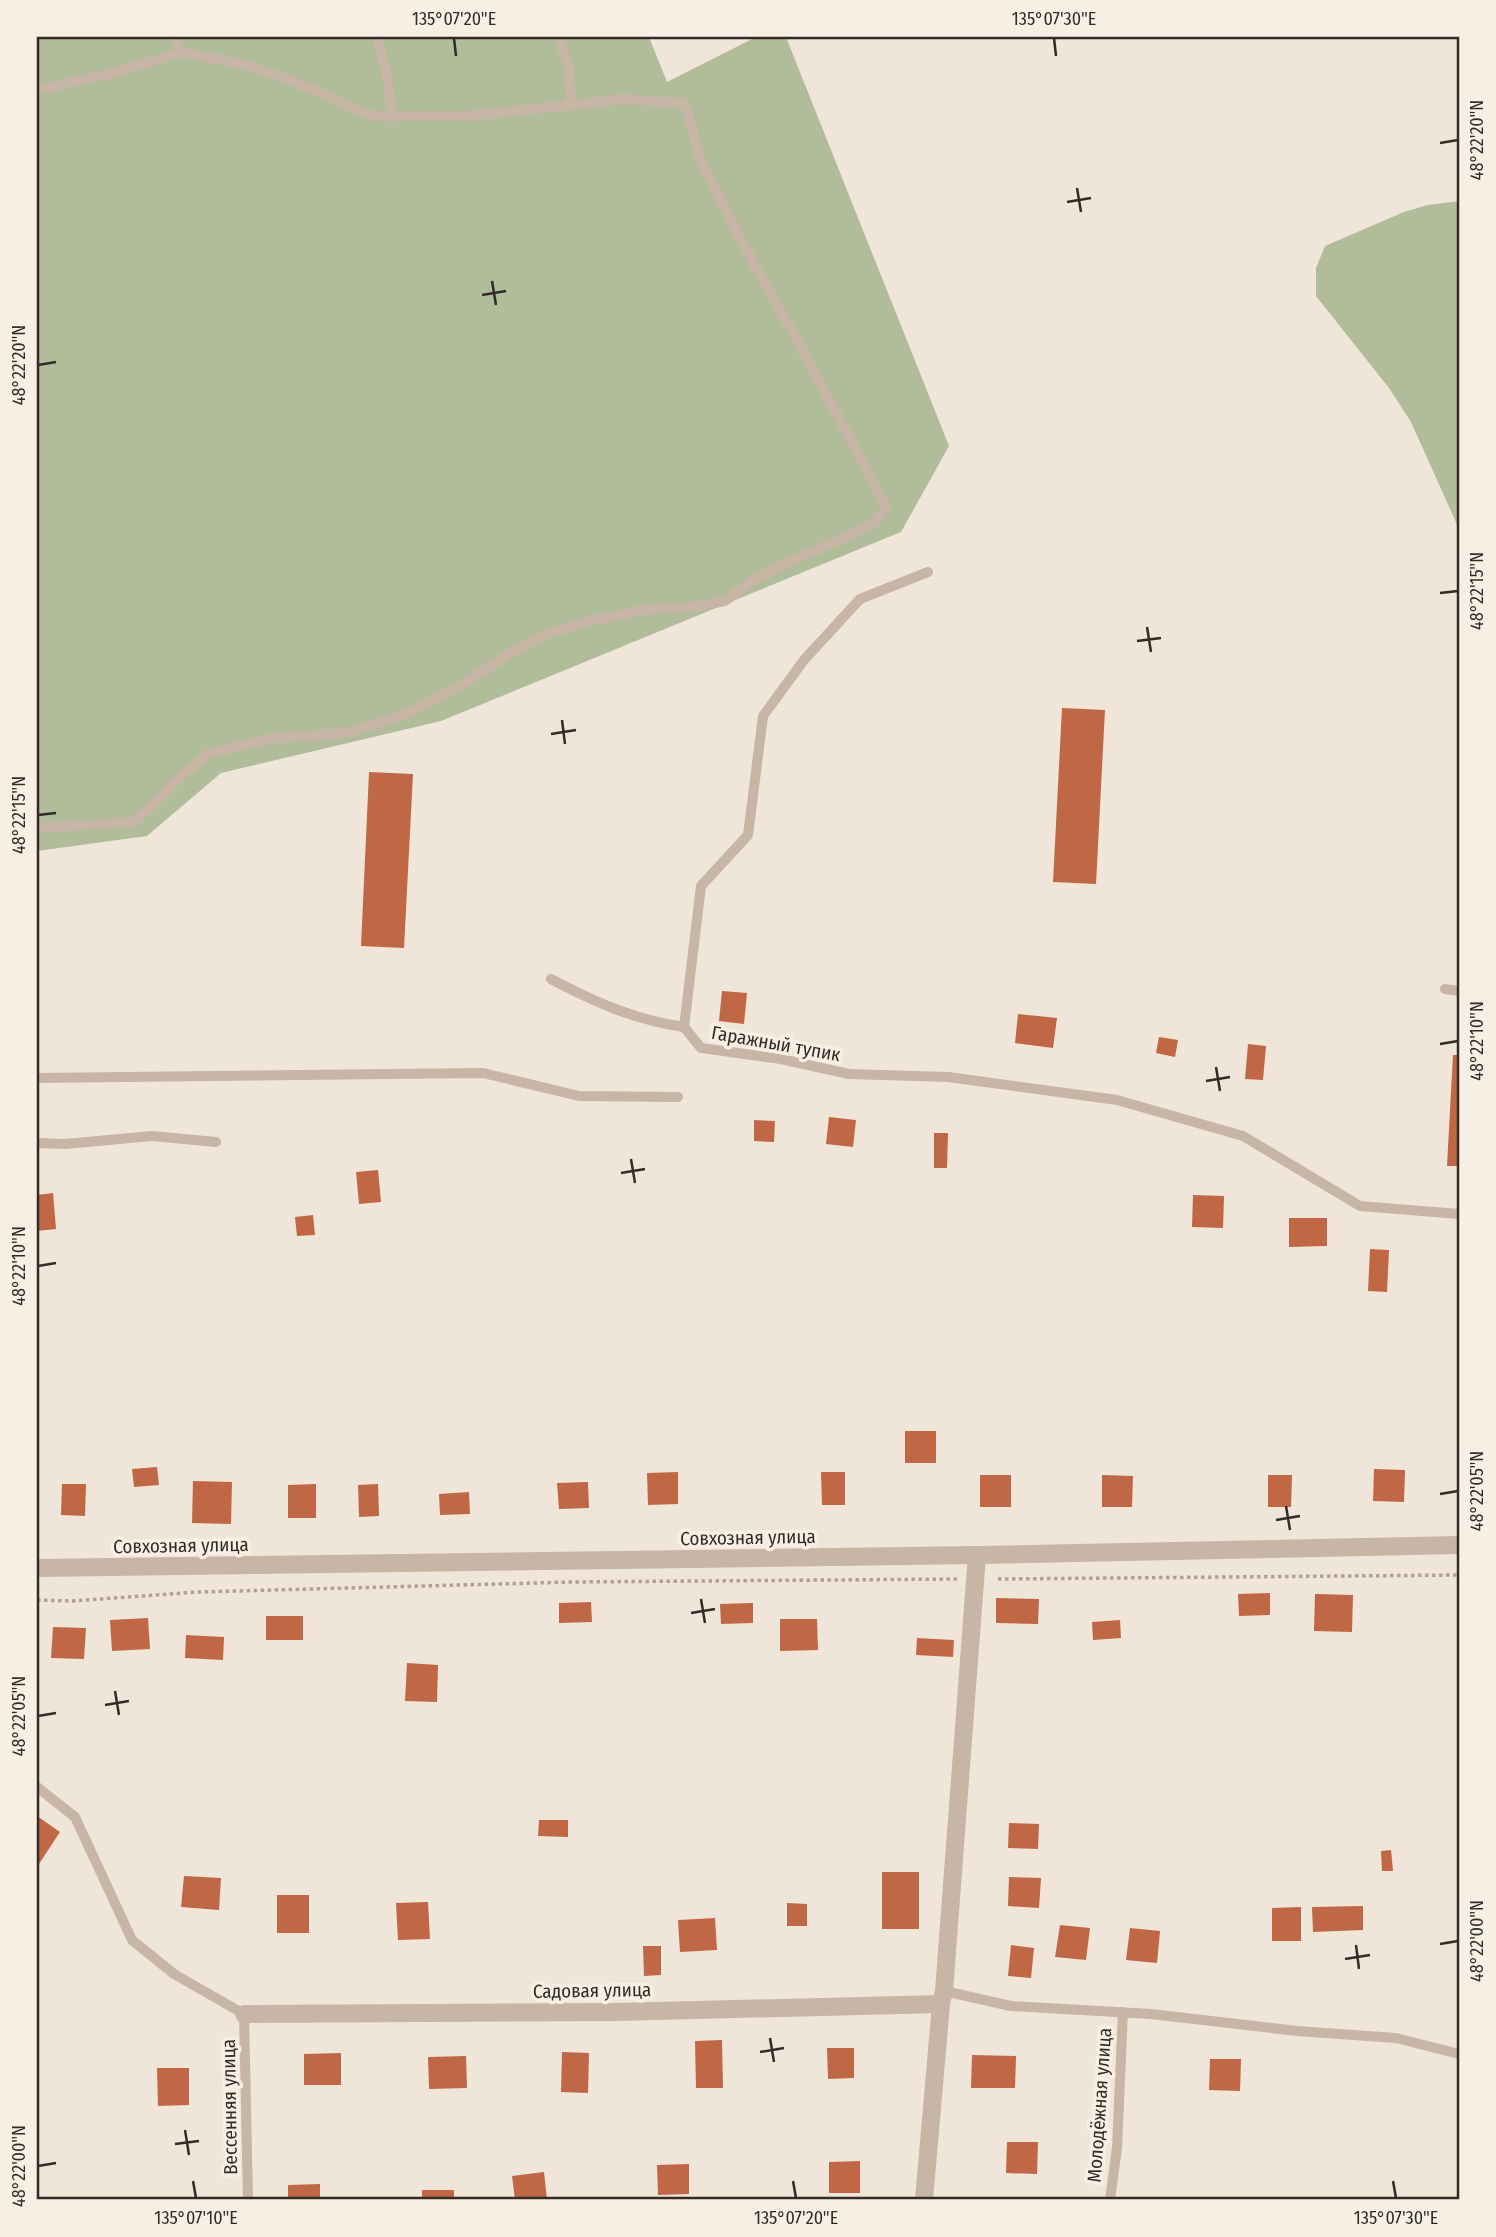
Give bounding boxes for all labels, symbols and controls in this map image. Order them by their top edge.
text: 135°07'20"E [412,8,496,30]
text: 135°07'30"E [1012,8,1096,30]
text: 48°22'20"N [1466,100,1488,180]
text: 48°22'20"N [8,325,30,405]
text: 48°22'15"N [1466,552,1488,630]
text: 48°22'15"N [8,776,30,854]
text: 48°22'10"N [1466,1001,1488,1081]
street label: Гаражный тупик [710,1021,842,1066]
text: 48°22'10"N [8,1226,30,1306]
text: 48°22'05"N [1466,1451,1488,1531]
street label: Совхозная улица [680,1525,816,1550]
street label: Совхозная улица [113,1533,249,1558]
text: 48°22'05"N [8,1676,30,1756]
text: 48°22'00"N [1466,1900,1488,1982]
street label: Садовая улица [533,1978,651,2003]
street label: Молодёжная улица [1083,2027,1116,2183]
street label: Вессенняя улица [217,2039,242,2175]
text: 48°22'00"N [8,2125,30,2207]
text: 135°07'10"E [154,2207,238,2229]
text: 135°07'20"E [754,2207,838,2229]
text: 135°07'30"E [1354,2207,1438,2229]

